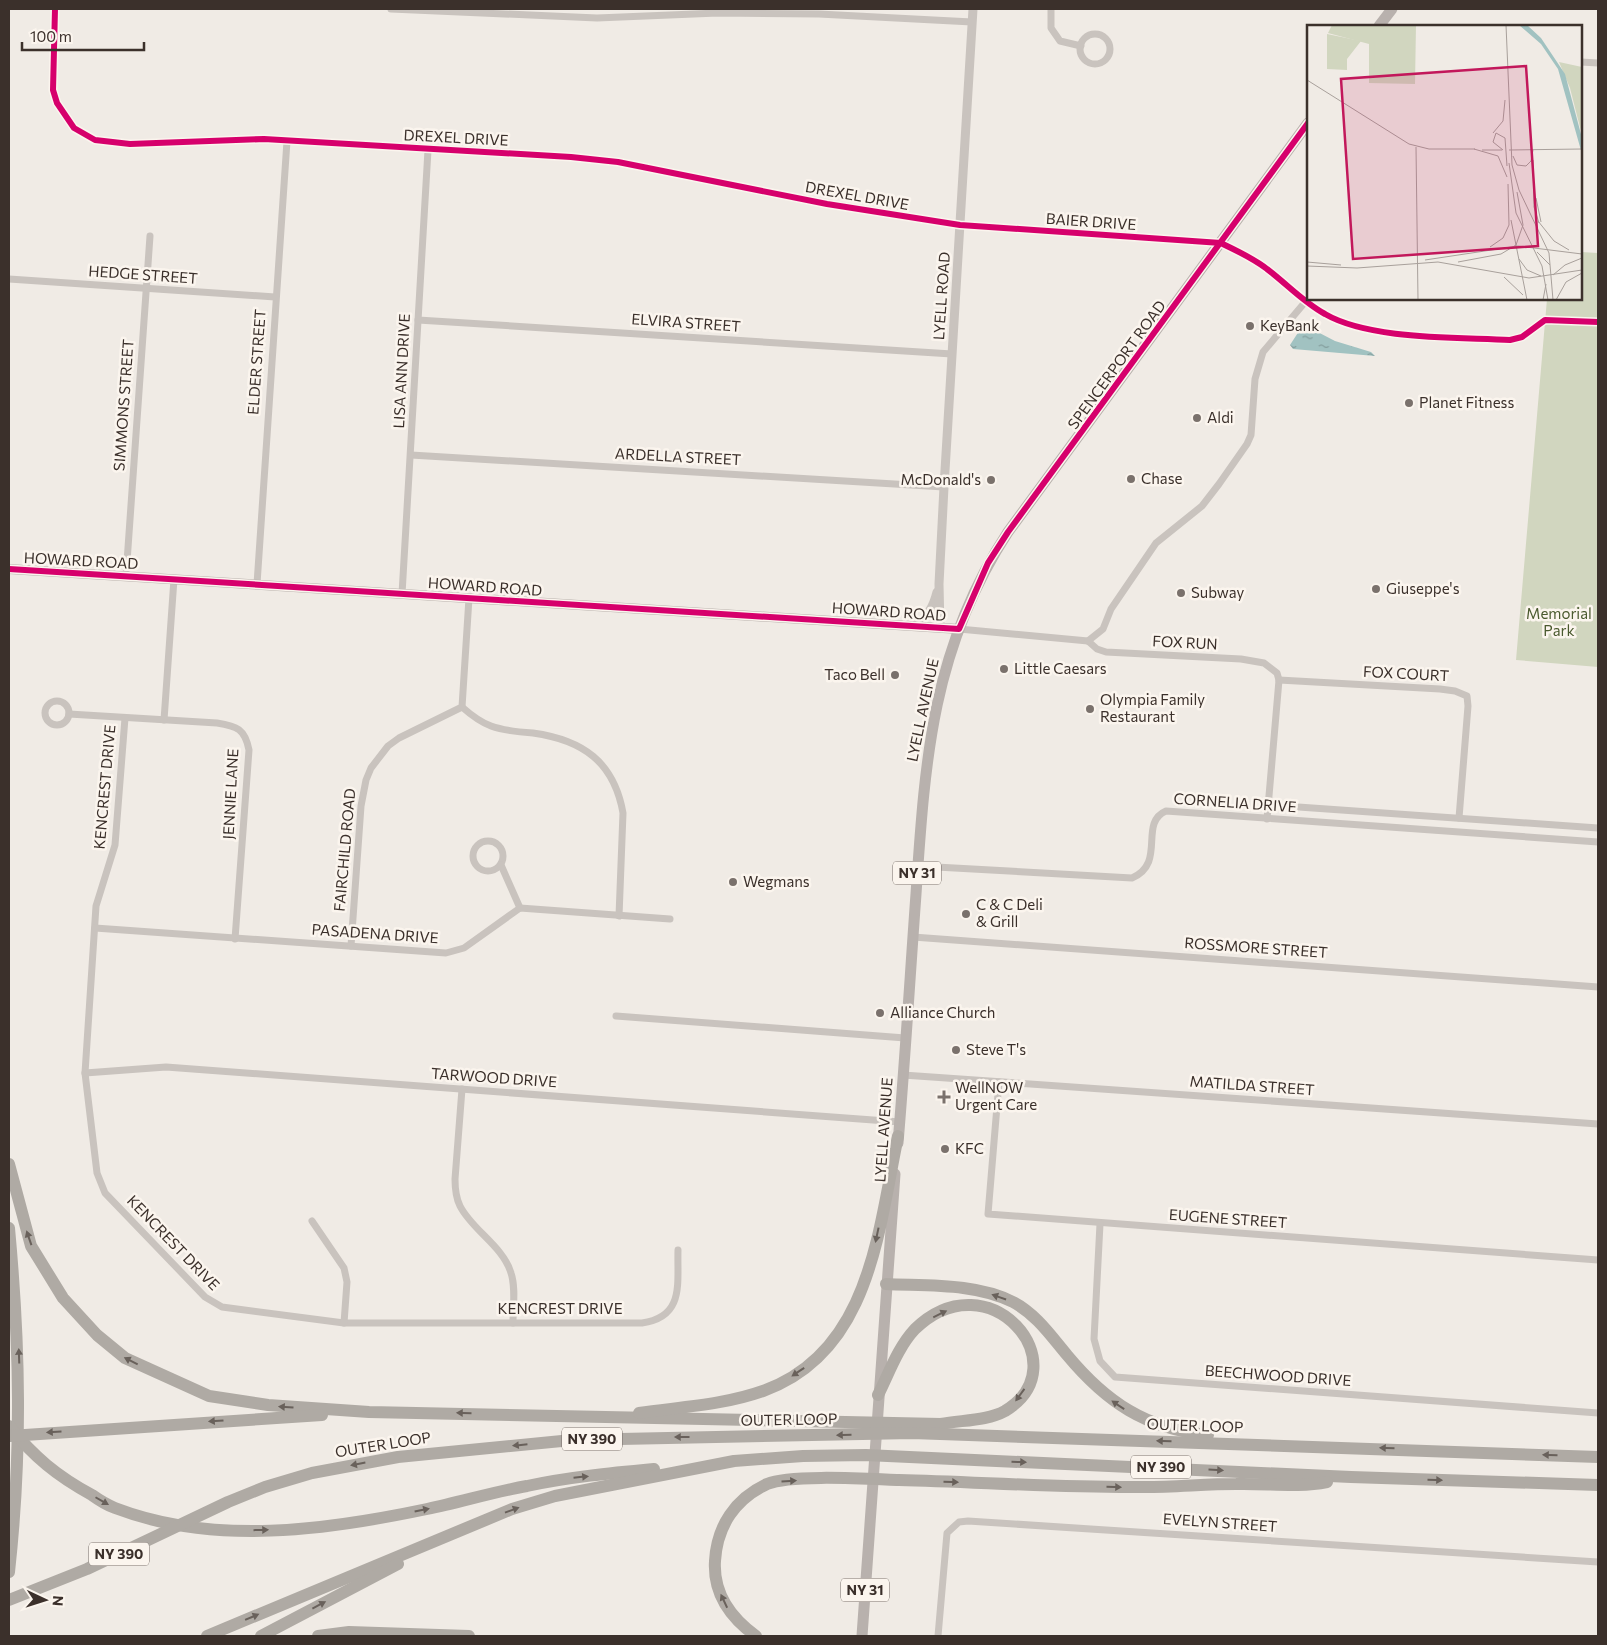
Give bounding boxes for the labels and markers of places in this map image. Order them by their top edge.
place label: KeyBank [1260,316,1319,334]
marker: KeyBank [1244,320,1256,332]
place label: Planet Fitness [1419,393,1514,411]
marker: Planet Fitness [1403,397,1415,409]
place label: Aldi [1207,408,1234,426]
marker: Aldi [1191,412,1203,424]
place label: Chase [1141,469,1183,487]
place label: McDonald's [900,470,981,488]
marker: Chase [1125,473,1137,485]
marker: McDonald's [985,474,997,486]
place label: Giuseppe's [1386,579,1460,597]
place label: Subway [1191,583,1244,601]
marker: Giuseppe's [1370,583,1382,595]
marker: Subway [1175,587,1187,599]
place label: Little Caesars [1014,659,1107,677]
marker: Little Caesars [998,663,1010,675]
place label: Taco Bell [824,665,885,683]
marker: Taco Bell [889,669,901,681]
place label: Olympia Family Restaurant [1100,690,1205,725]
marker: Olympia Family Restaurant [1084,703,1096,715]
place label: Wegmans [743,872,810,890]
marker: Wegmans [727,876,739,888]
place label: C & C Deli & Grill [976,895,1043,930]
marker: C & C Deli & Grill [960,908,972,920]
place label: Alliance Church [890,1003,995,1021]
marker: Alliance Church [874,1007,886,1019]
place label: Steve T's [966,1040,1026,1058]
marker: Steve T's [950,1044,962,1056]
place label: WellNOW Urgent Care [955,1078,1037,1113]
marker: WellNOW Urgent Care [937,1090,951,1104]
place label: KFC [955,1139,984,1157]
marker: KFC [939,1143,951,1155]

